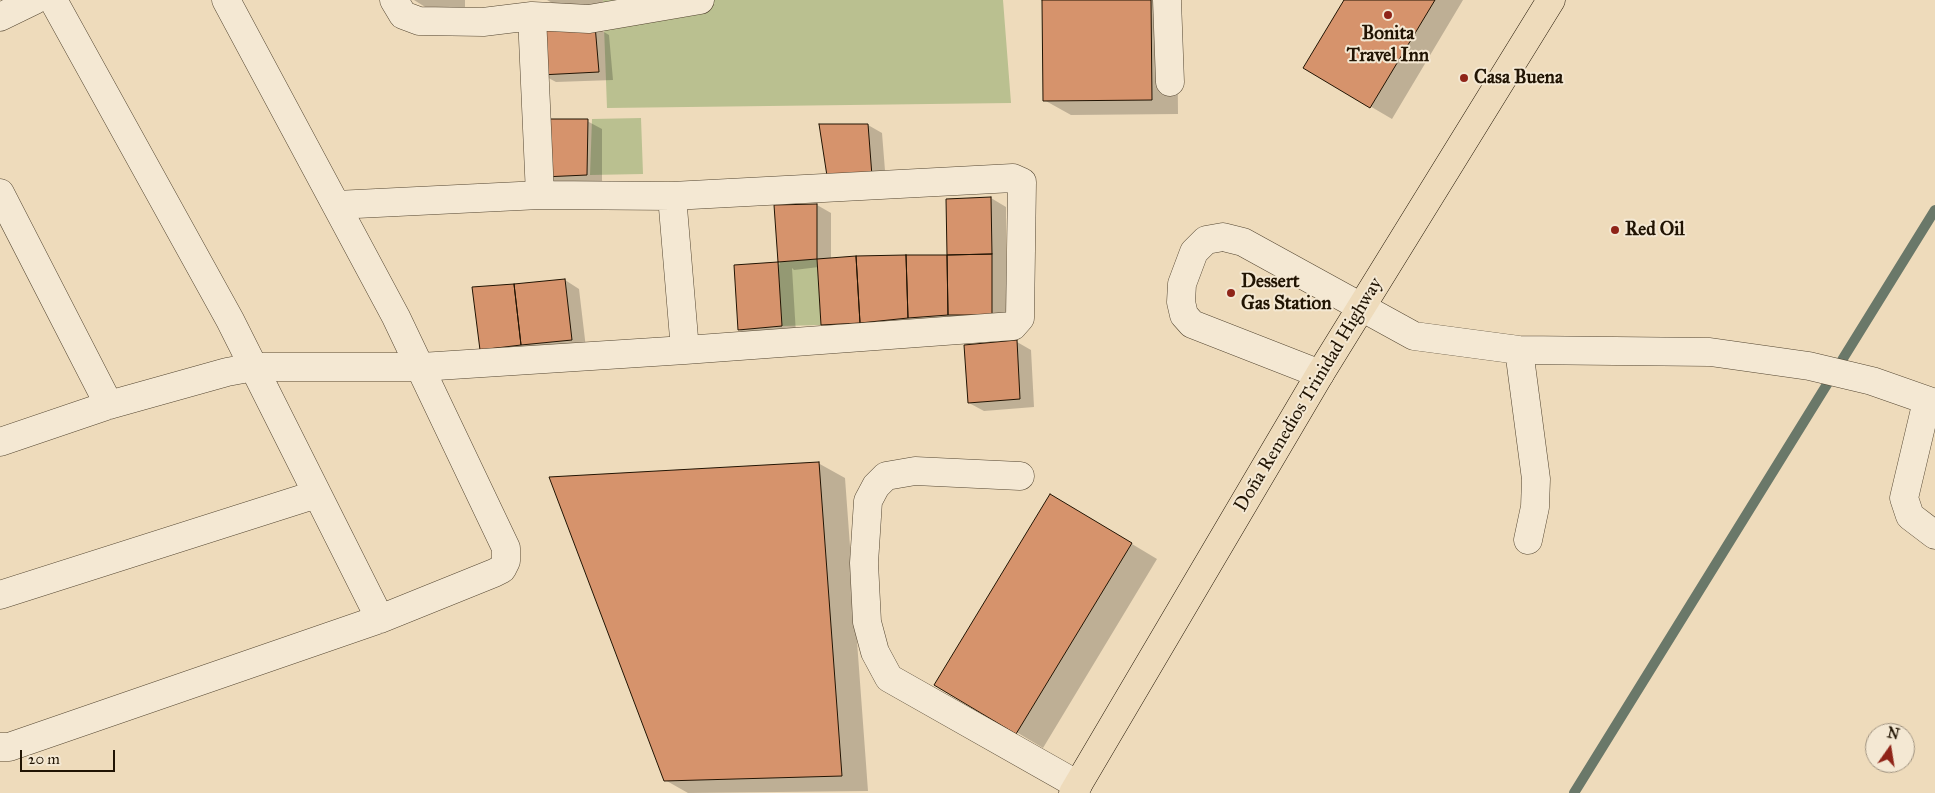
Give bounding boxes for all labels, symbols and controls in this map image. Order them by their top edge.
marker: Bonita Travel Inn [1382,9,1394,21]
place label: Bonita Travel Inn [1347,23,1429,67]
place label: Casa Buena [1474,67,1563,89]
marker: Casa Buena [1458,72,1470,84]
place label: Red Oil [1625,219,1685,241]
marker: Red Oil [1609,224,1621,236]
place label: Dessert Gas Station [1241,271,1331,315]
street label: Doña Remedios Trinidad Highway [1230,274,1388,516]
marker: Dessert Gas Station [1225,287,1237,299]
north arrow [1865,723,1915,773]
text: N [1886,724,1901,743]
scale bar [22,740,118,772]
text: 20 m [28,750,60,768]

